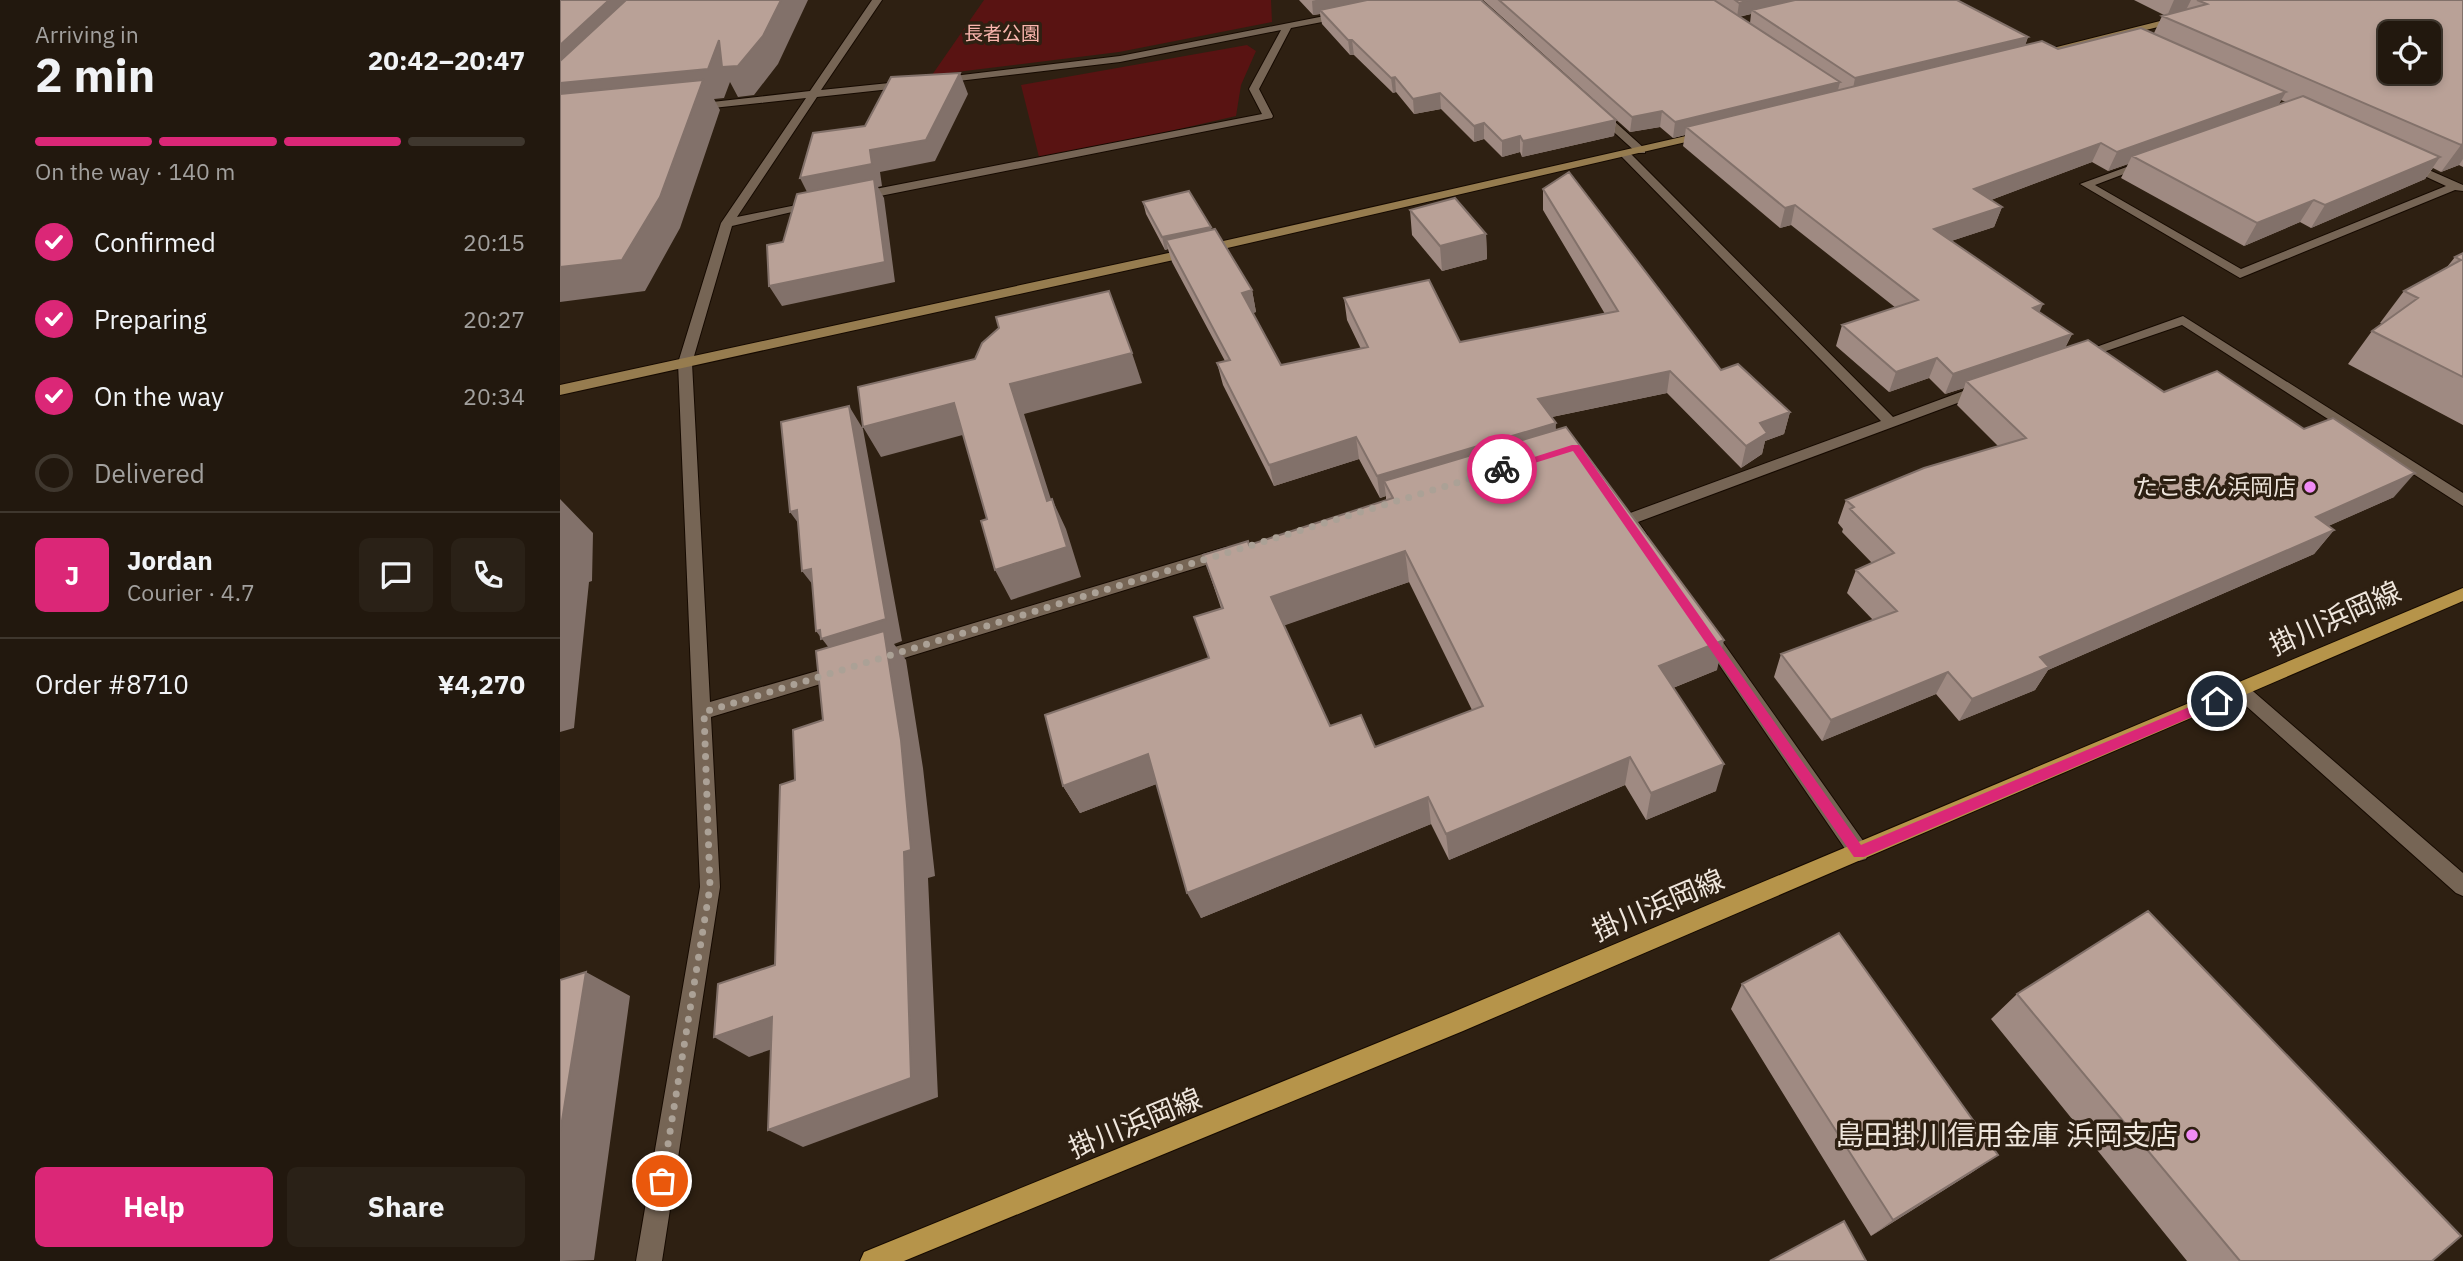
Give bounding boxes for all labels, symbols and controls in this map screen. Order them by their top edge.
text: Arriving in [35,19,139,49]
park label: 長者公園 [964,21,1040,45]
map controls [2378,21,2441,84]
button: locate [2378,21,2441,84]
text: 20:42–20:47 [368,43,525,77]
text: 2 min [35,45,155,105]
text: On the way · 140 m [35,156,235,186]
icon: check [35,223,73,261]
text: Confirmed [94,225,216,259]
text: 20:15 [463,227,525,257]
icon: check [35,300,73,338]
text: Preparing [94,302,207,336]
text: 20:27 [463,304,525,334]
icon: check [35,377,73,415]
text: On the way [94,379,224,413]
text: 20:34 [463,381,525,411]
courier [1467,434,1537,504]
icon: bike [1483,450,1521,488]
text: Delivered [94,456,205,490]
place label: たこまん浜岡店 [2135,471,2296,501]
marker: たこまん浜岡店 [2302,479,2318,495]
button: chat [359,538,433,612]
button: phone [451,538,525,612]
text: Jordan [127,543,213,577]
text: J [65,558,79,592]
street label: 掛川浜岡線 [2263,572,2406,663]
text: Courier · 4.7 [127,577,255,607]
text: Order #8710 [35,667,189,701]
text: ¥4,270 [438,667,525,701]
pin [2187,671,2247,731]
icon: home [2198,682,2236,720]
street label: 掛川浜岡線 [1586,860,1729,949]
street label: 掛川浜岡線 [1063,1079,1207,1166]
place label: 島田掛川信用金庫 浜岡支店 [1835,1116,2178,1153]
marker: 島田掛川信用金庫 浜岡支店 [2184,1127,2200,1143]
pin [632,1151,692,1211]
icon: bag [643,1162,681,1200]
button: Help [35,1167,273,1247]
button: Share [287,1167,525,1247]

